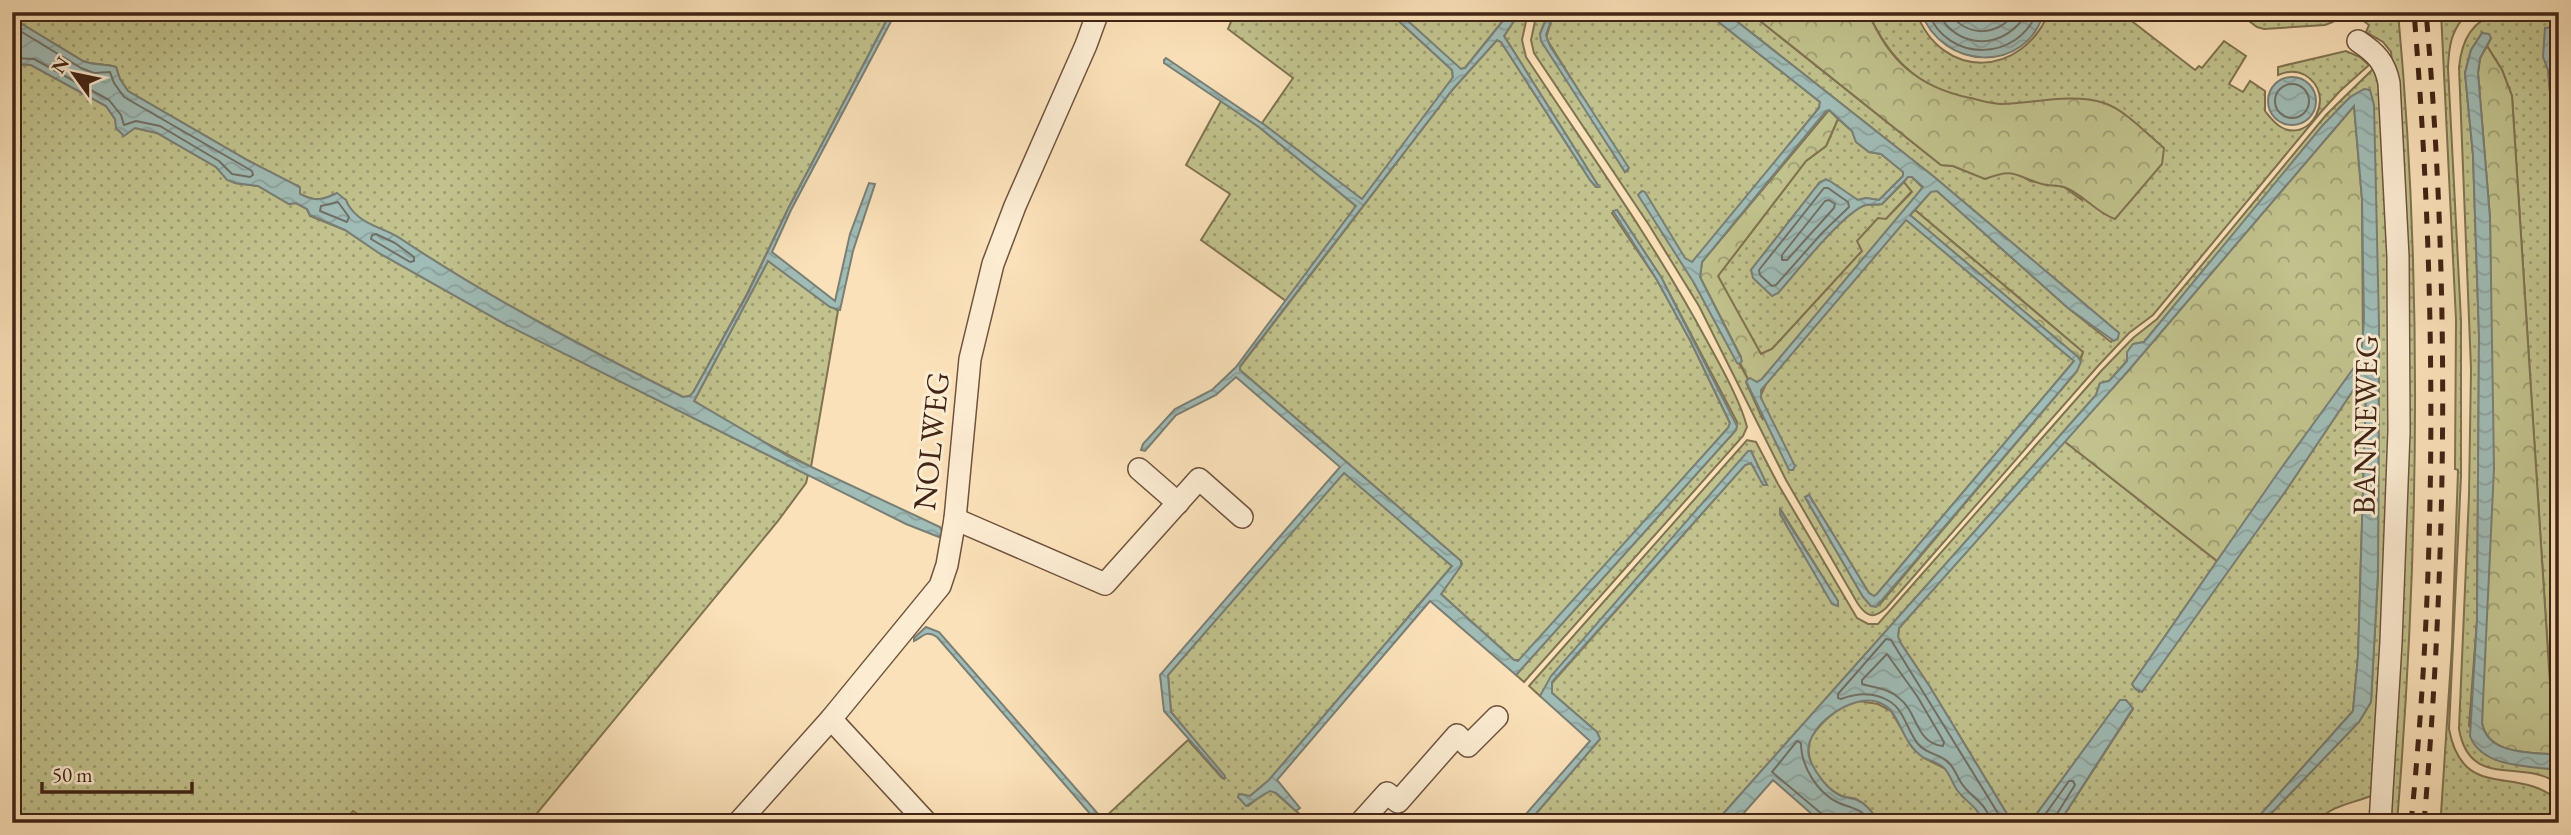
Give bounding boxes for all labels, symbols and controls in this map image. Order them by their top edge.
north arrow [38,38,108,108]
text: N [45,51,75,78]
street label: BANNEWEG [2342,334,2388,516]
street label: NOLWEG [903,370,959,512]
scale bar [42,751,192,795]
text: 50 m [52,761,93,788]

